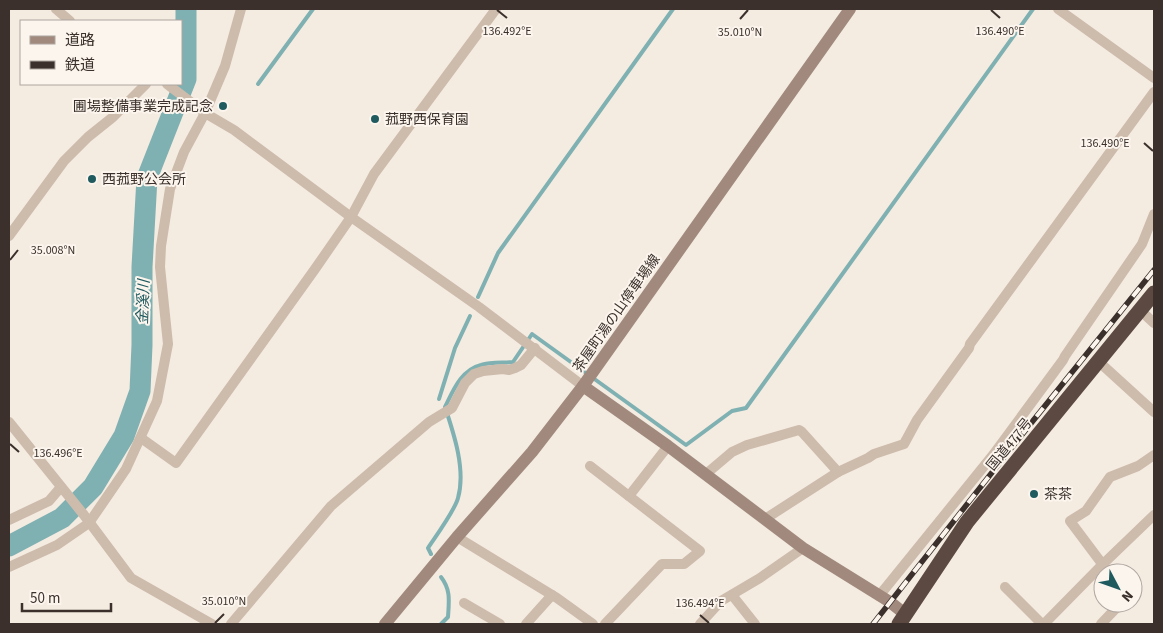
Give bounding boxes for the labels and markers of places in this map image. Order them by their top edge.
place label: 圃場整備事業完成記念 [73,97,213,117]
marker: 圃場整備事業完成記念 [217,100,229,112]
place label: 菰野西保育園 [385,110,469,130]
marker: 菰野西保育園 [369,113,381,125]
place label: 西菰野公会所 [102,170,186,190]
marker: 西菰野公会所 [86,173,98,185]
place label: 茶茶 [1044,485,1072,505]
marker: 茶茶 [1028,488,1040,500]

